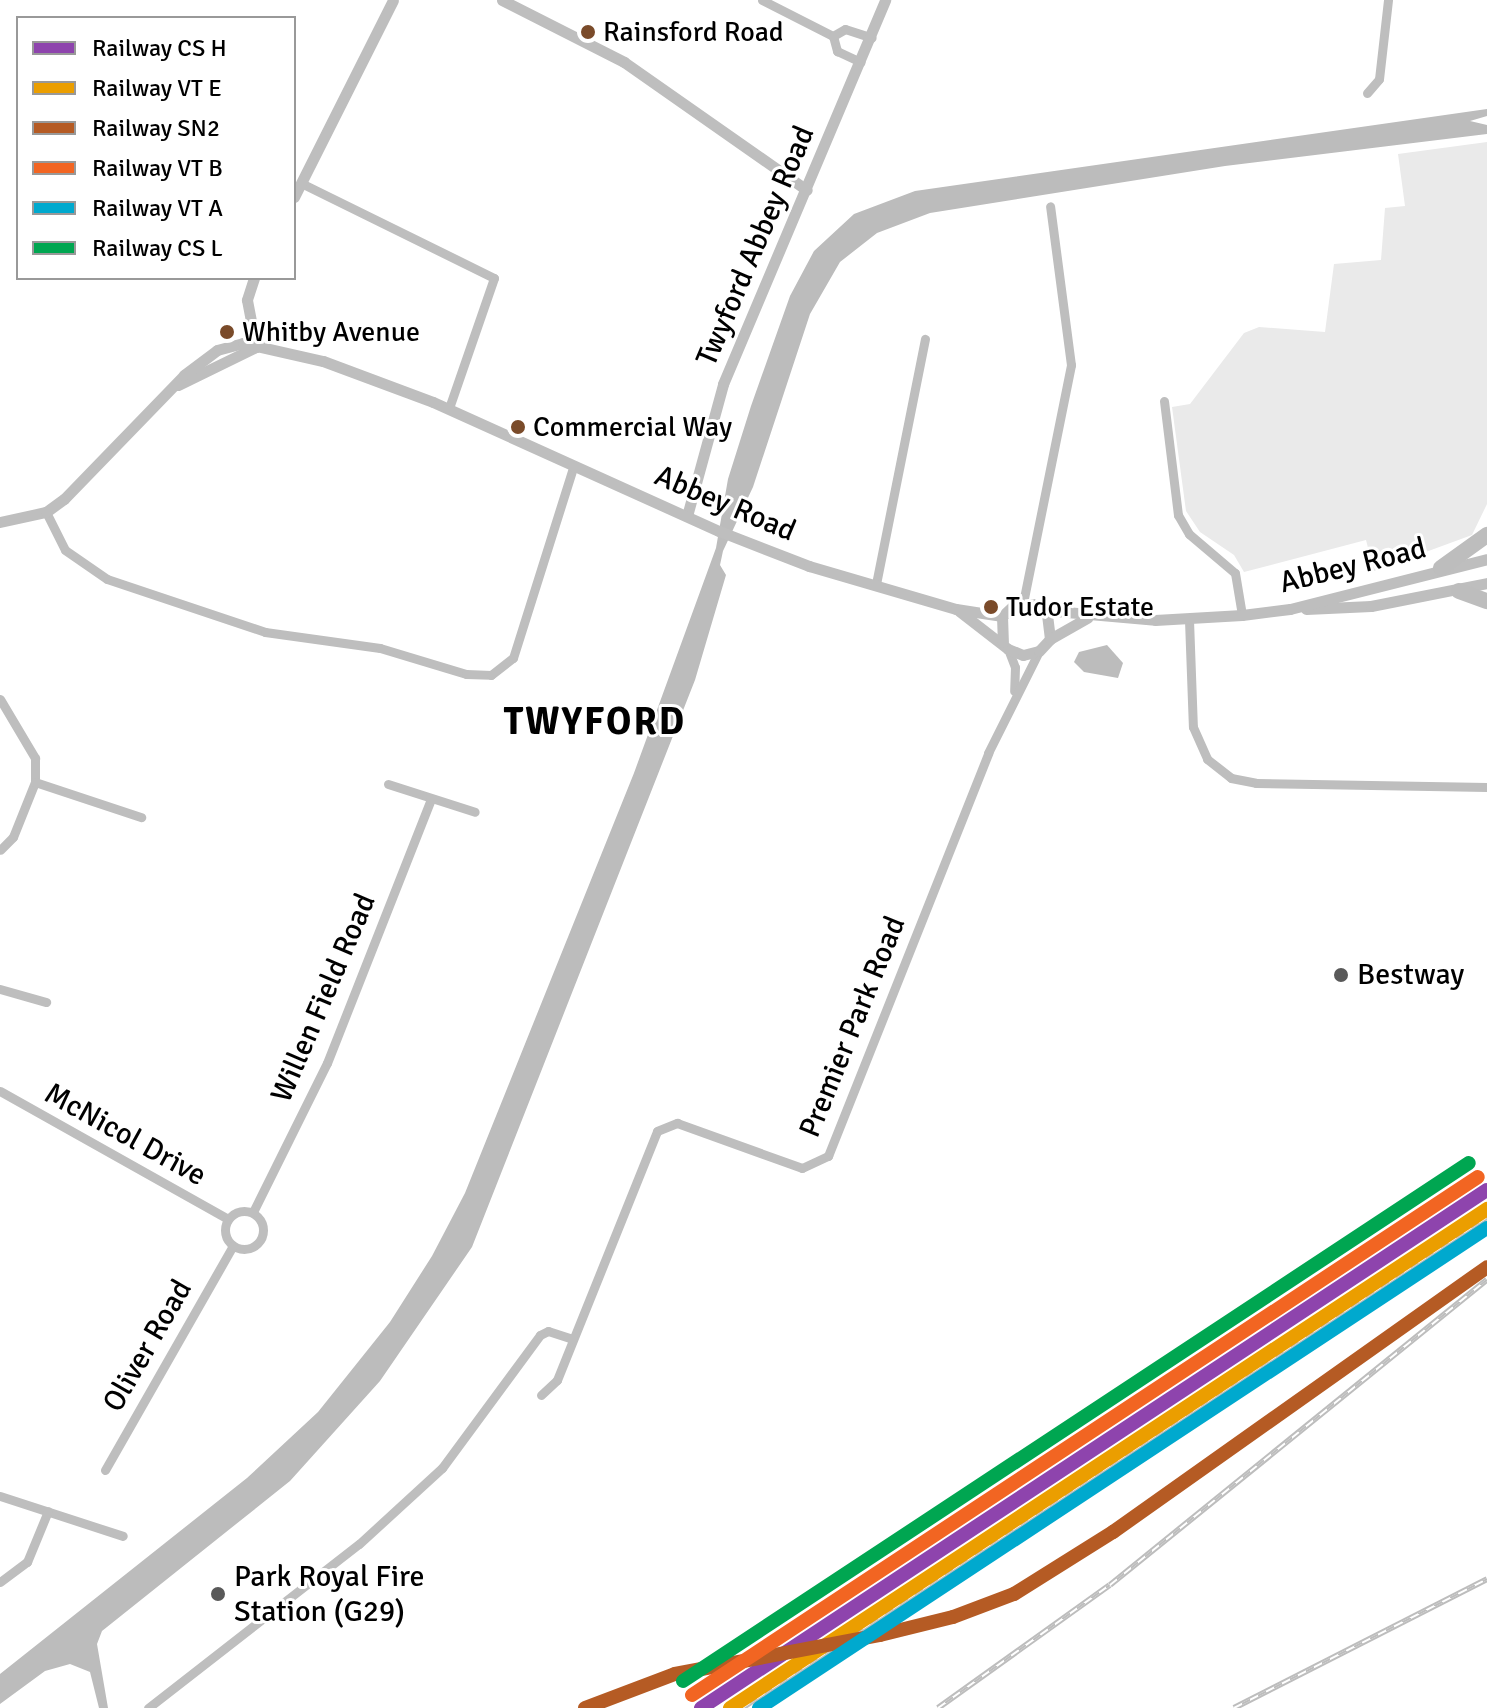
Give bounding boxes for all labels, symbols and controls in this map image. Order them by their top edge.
place label: Rainsford Road [603,15,784,49]
legend [16,16,296,280]
marker: Rainsford Road [580,24,596,40]
text: Railway CS H [92,33,227,63]
text: Railway VT E [92,73,222,103]
text: Railway SN2 [92,113,220,143]
street label: Twyford Abbey Road [689,121,823,371]
text: Railway VT B [92,153,223,183]
text: Railway VT A [92,193,223,223]
text: Railway CS L [92,233,223,263]
place label: Whitby Avenue [242,315,420,349]
marker: Whitby Avenue [219,324,235,340]
place label: Commercial Way [533,410,732,444]
marker: Commercial Way [510,419,526,435]
street label: Abbey Road [649,458,801,550]
street label: Abbey Road [1276,530,1430,602]
place label: Tudor Estate [1006,590,1154,624]
marker: Tudor Estate [983,599,999,615]
district label: TWYFORD [504,699,686,745]
street label: Willen Field Road [264,888,384,1108]
street label: Premier Park Road [792,911,914,1143]
place label: Bestway [1357,957,1464,993]
marker: Bestway [1332,966,1350,984]
street label: McNicol Drive [38,1076,212,1194]
street label: Oliver Road [96,1274,200,1418]
place label: Park Royal Fire Station (G29) [234,1559,425,1630]
marker: Park Royal Fire Station (G29) [209,1585,227,1603]

